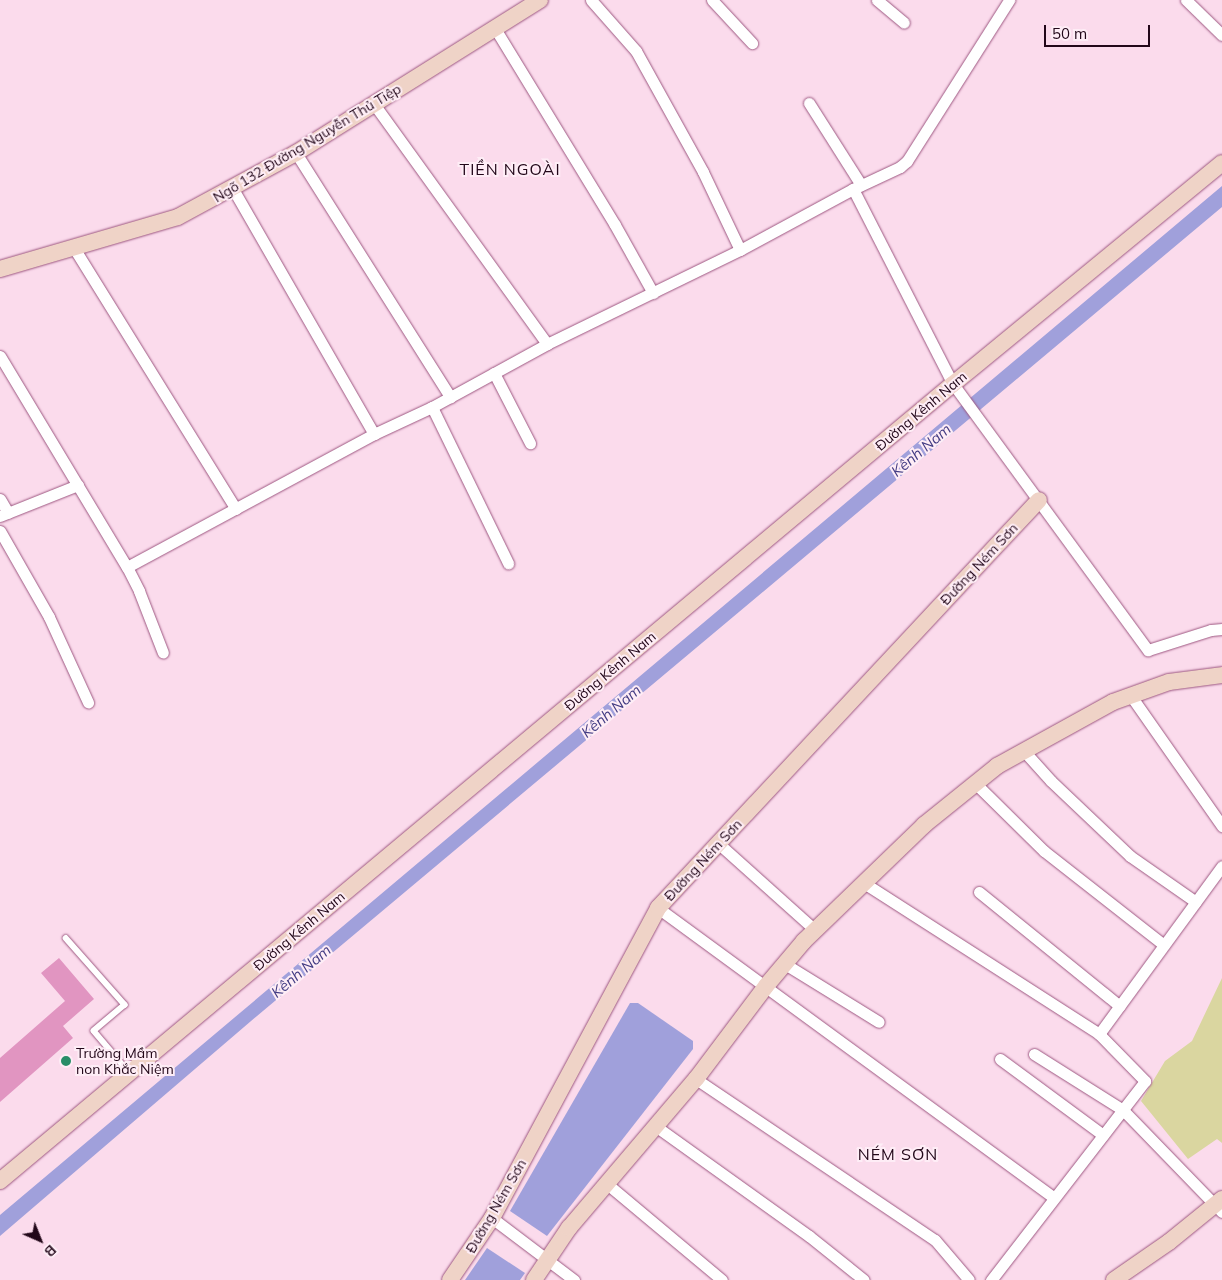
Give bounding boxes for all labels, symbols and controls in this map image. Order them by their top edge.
scale bar [1047,15,1153,47]
text: 50 m [1052,24,1087,43]
street label: Ngõ 132 Đường Nguyễn Thủ Tiệp [210,80,404,206]
district label: TIỀN NGOÀI [458,159,562,179]
street label: Đường Kênh Nam [872,368,970,454]
water label: Kênh Nam [887,420,955,480]
street label: Đường Ném Sơn [937,520,1021,608]
street label: Đường Kênh Nam [561,628,659,714]
water label: Kênh Nam [577,681,645,741]
street label: Đường Ném Sơn [661,816,745,904]
street label: Đường Kênh Nam [250,888,348,974]
water label: Kênh Nam [267,941,335,1001]
place label: Trường Mầm non Khắc Niệm [76,1045,174,1078]
marker: Trường Mầm non Khắc Niệm [60,1055,72,1067]
district label: NÉM SƠN [857,1144,939,1164]
street label: Đường Ném Sơn [462,1156,530,1256]
north arrow [15,1215,65,1265]
text: B [41,1241,60,1261]

